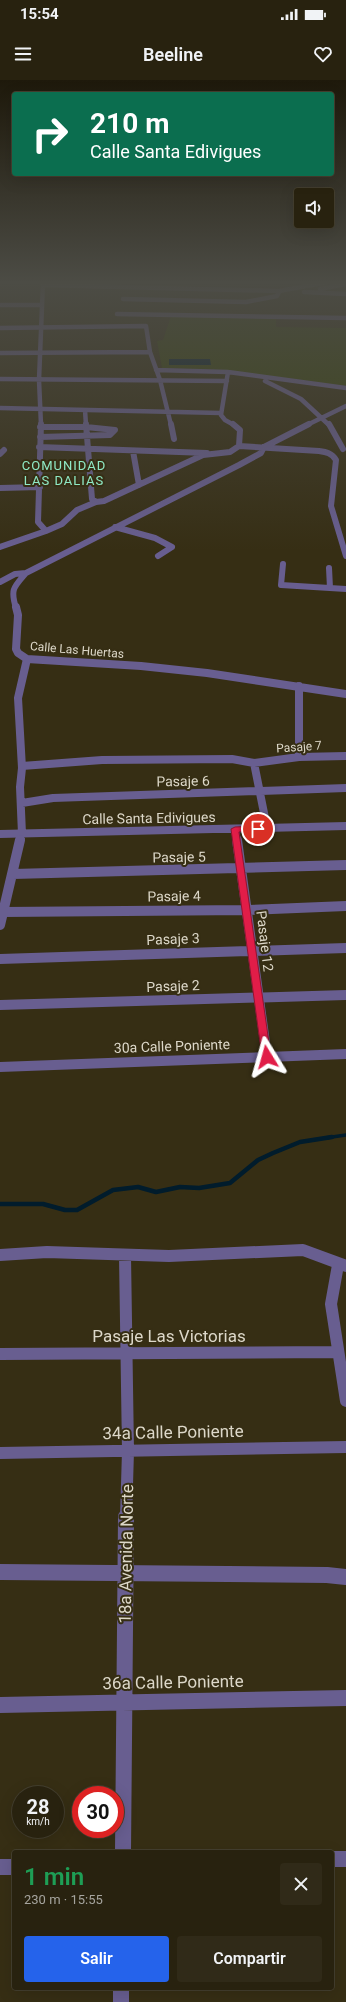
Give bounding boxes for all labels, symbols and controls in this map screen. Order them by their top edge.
text: 15:54 [20,5,59,23]
icon: menu [12,43,34,65]
icon: heart [312,43,334,65]
text: Beeline [143,44,203,65]
text: 210 m [90,107,169,140]
icon: right [24,108,76,160]
text: Calle Santa Edivigues [90,141,261,162]
map controls [294,188,334,228]
button: sound [294,188,334,228]
district label: COMUNIDAD LAS DALIAS [22,458,106,488]
street label: Calle Las Huertas [29,639,125,661]
street label: Pasaje 7 [276,738,323,756]
street label: Pasaje 6 [156,773,210,789]
street label: Calle Santa Edivigues [82,809,216,827]
pin [241,812,275,846]
icon: arrive [247,818,269,840]
street label: Pasaje 5 [152,849,206,865]
street label: Pasaje 4 [147,888,201,904]
street label: Pasaje 12 [253,910,277,972]
street label: Pasaje 3 [146,930,200,948]
street label: Pasaje 2 [146,977,200,995]
street label: 30a Calle Poniente [114,1036,230,1056]
position arrow [246,1036,288,1078]
street label: Pasaje Las Victorias [92,1326,246,1346]
street label: 34a Calle Poniente [102,1421,244,1443]
street label: 18a Avenida Norte [115,1484,137,1624]
street label: 36a Calle Poniente [102,1671,244,1693]
speed limit sign: 30 [72,1786,124,1838]
text: 28 [27,1795,49,1819]
text: km/h [26,1816,50,1827]
text: 1 min [24,1863,84,1891]
button: close [280,1863,322,1905]
text: 230 m · 15:55 [24,1892,103,1907]
button: Salir [24,1936,169,1982]
button: Compartir [177,1936,322,1982]

